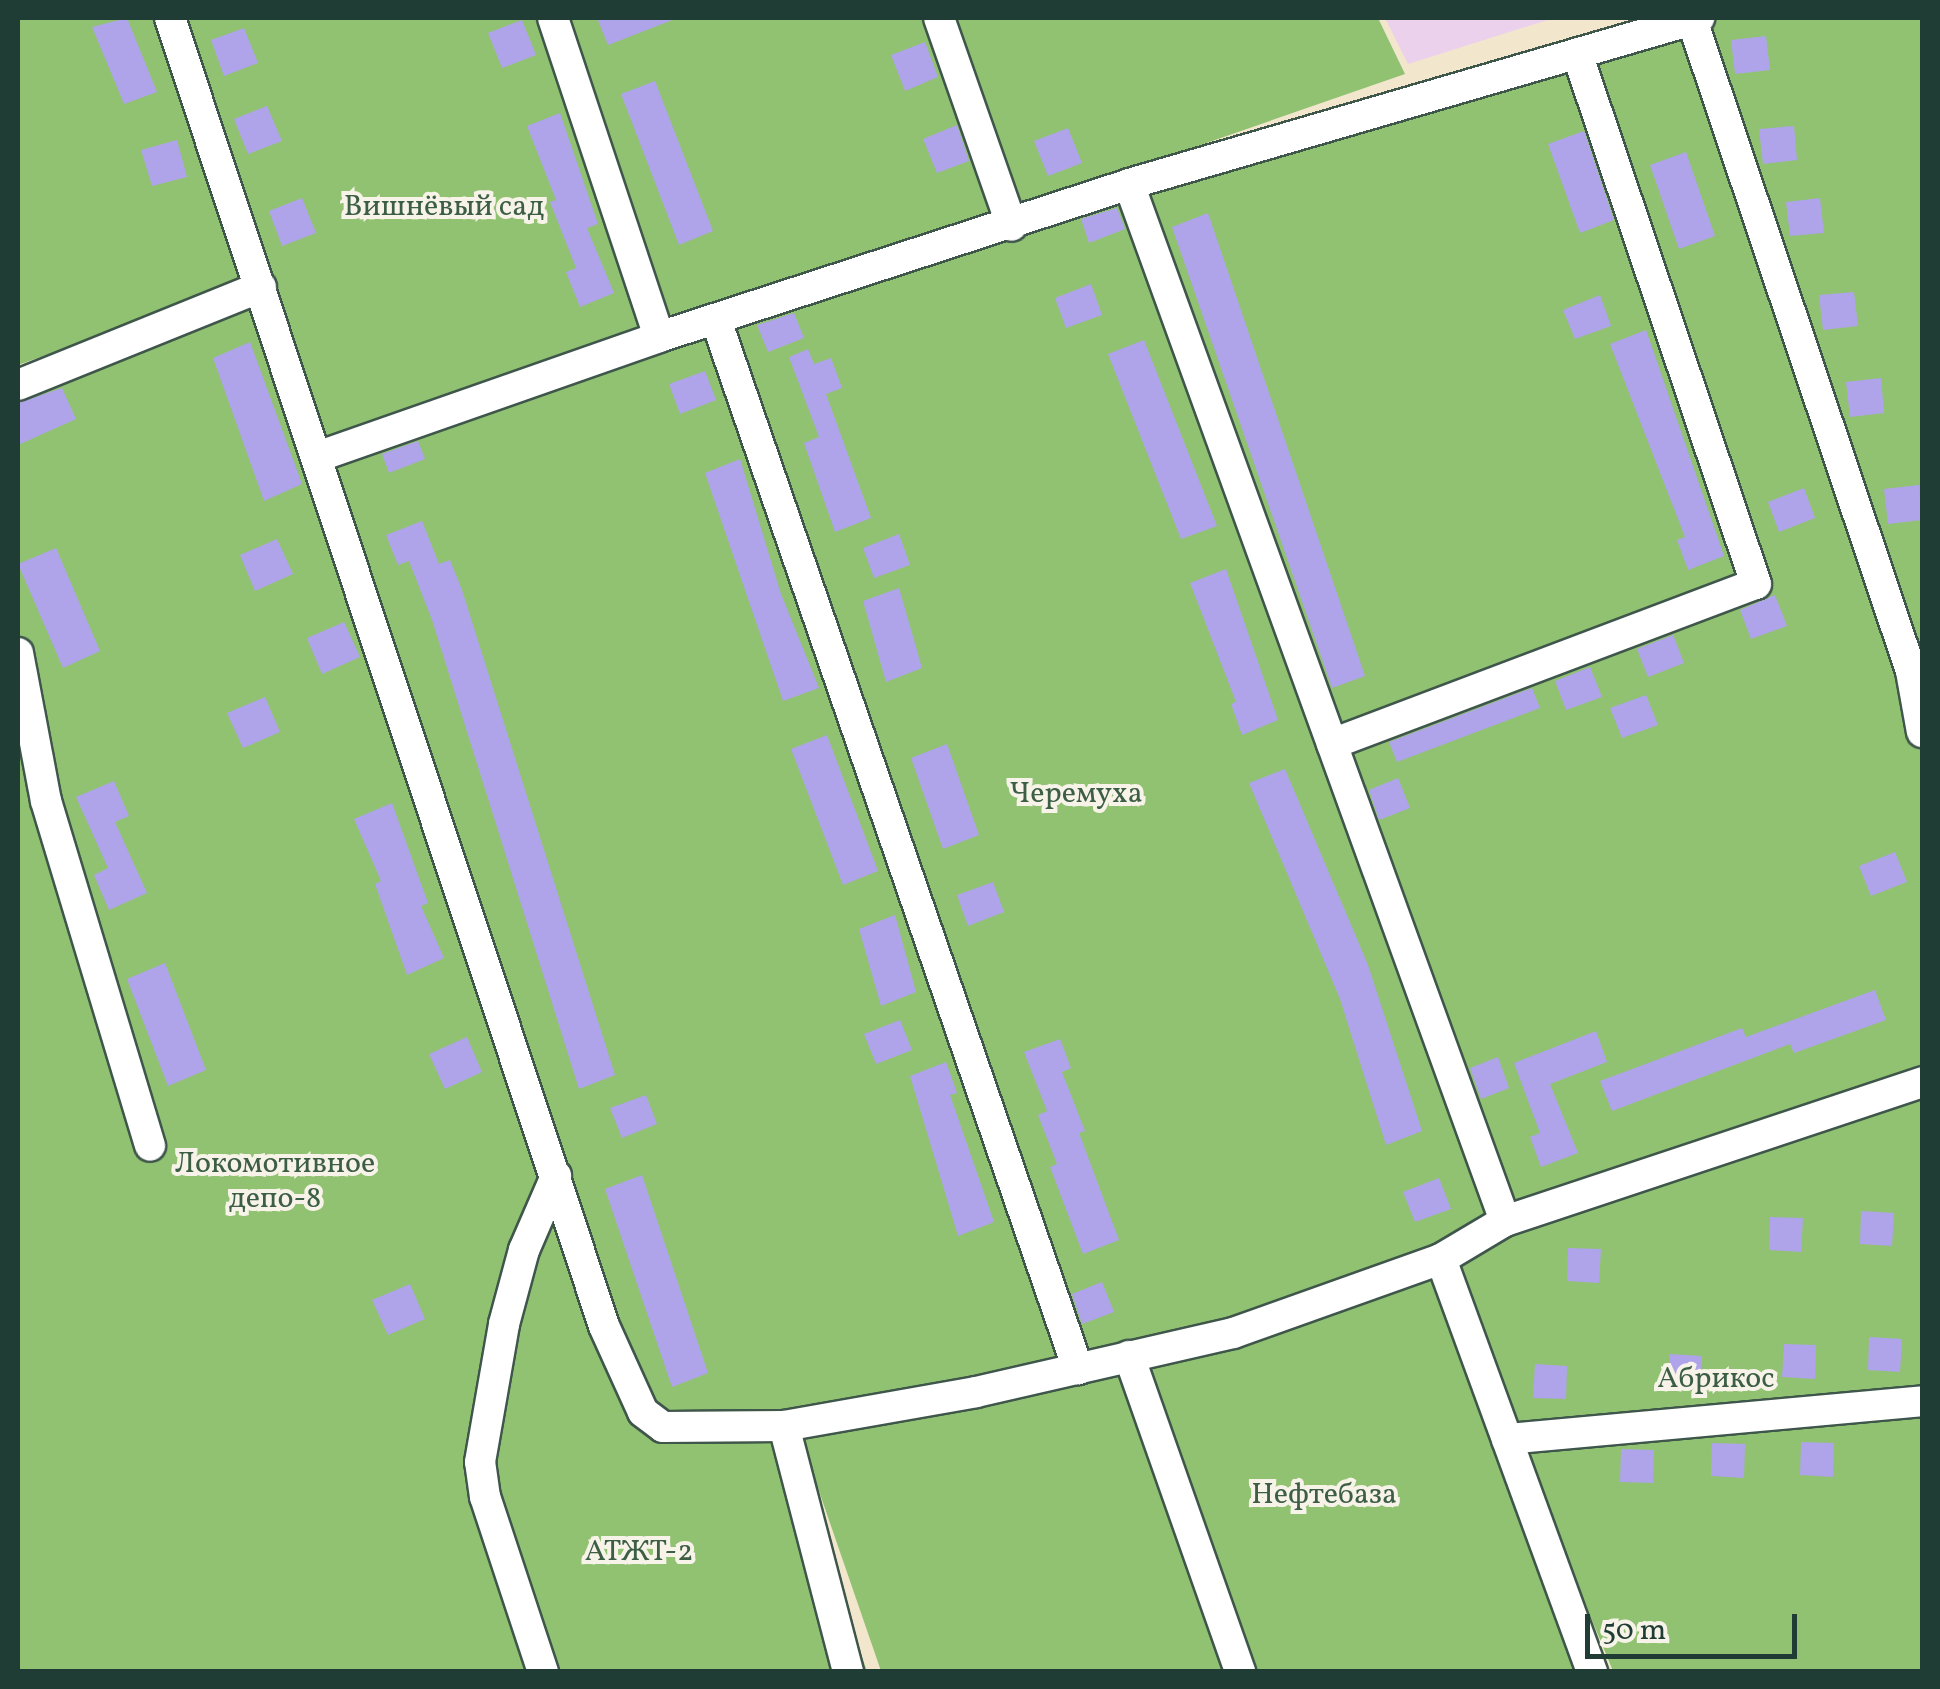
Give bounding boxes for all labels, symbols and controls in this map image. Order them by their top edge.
park label: Вишнёвый сад [344,189,544,225]
park label: Черемуха [1009,776,1143,812]
park label: Локомотивное депо-8 [175,1146,375,1216]
park label: Абрикос [1657,1361,1775,1397]
park label: Нефтебаза [1251,1477,1397,1513]
park label: АТЖТ-2 [585,1534,693,1570]
scale bar [1590,1594,1802,1656]
text: 50 m [1602,1610,1666,1652]

